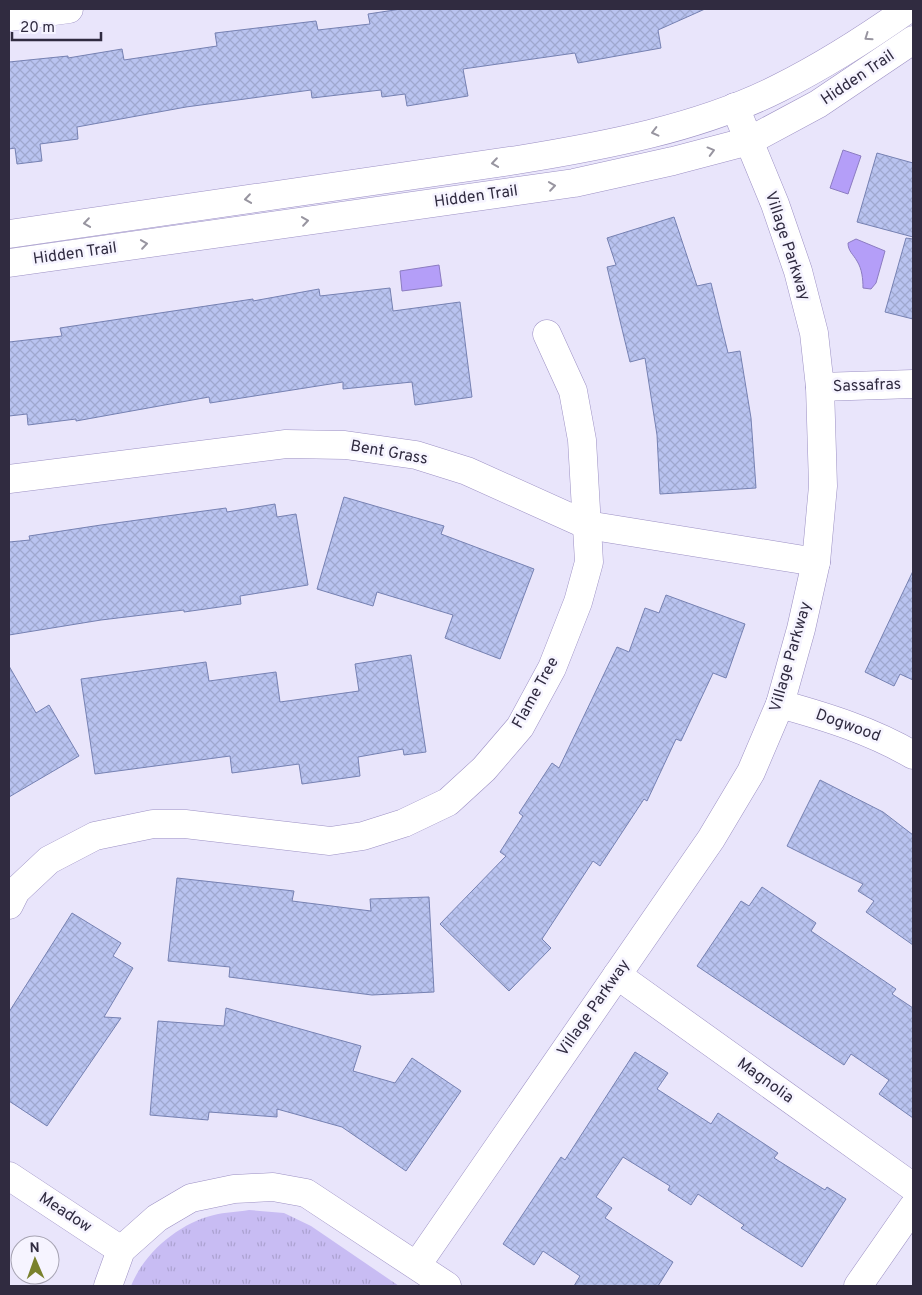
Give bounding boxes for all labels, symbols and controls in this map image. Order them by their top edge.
scale bar [12,10,101,42]
text: 20 m [20,19,55,38]
one-way arrow [865,31,874,40]
street label: Hidden Trail [817,46,899,110]
one-way arrow [651,126,659,136]
one-way arrow [706,146,715,157]
one-way arrow [491,157,499,168]
street label: Hidden Trail [433,181,519,213]
one-way arrow [548,181,556,192]
street label: Village Parkway [760,189,814,303]
one-way arrow [244,193,252,203]
one-way arrow [301,216,309,227]
one-way arrow [83,217,92,227]
street label: Hidden Trail [32,238,118,270]
one-way arrow [140,239,148,250]
street label: Sassafras [832,375,902,397]
street label: Bent Grass [349,436,429,470]
street label: Village Parkway [766,600,816,714]
street label: Flame Tree [508,654,564,732]
street label: Dogwood [813,705,883,747]
street label: Village Parkway [553,956,635,1060]
street label: Magnolia [733,1054,797,1108]
street label: Meadow [35,1188,95,1238]
north arrow [10,1235,60,1285]
text: N [29,1240,40,1257]

